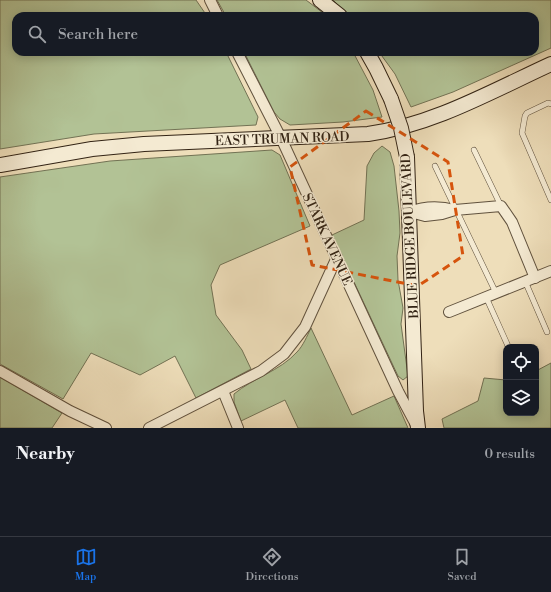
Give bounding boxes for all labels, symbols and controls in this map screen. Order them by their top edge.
search box [12,12,539,56]
icon: search [26,23,48,45]
text: Search here [58,25,138,44]
street label: EAST TRUMAN ROAD [214,129,350,149]
street label: BLUE RIDGE BOULEVARD [398,153,422,320]
street label: STARK AVENUE [299,191,356,288]
map controls [503,344,539,416]
button: locate [503,344,539,380]
button: layers [503,380,539,416]
text: Nearby [16,443,75,465]
text: 0 results [484,446,535,462]
tab: Map [75,546,97,584]
tab: Directions [246,546,299,584]
tab: Saved [448,546,476,584]

